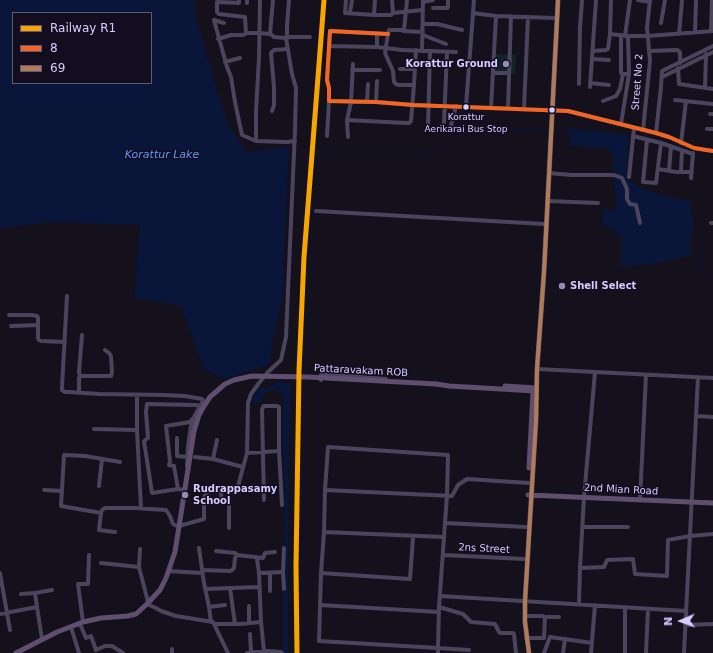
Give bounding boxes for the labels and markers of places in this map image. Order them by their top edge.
place label: Korattur Ground [405,58,498,70]
marker: Korattur Ground [501,59,511,69]
marker: Korattur Aerikarai Bus Stop [461,102,471,112]
unlabelled marker [547,105,557,115]
place label: Korattur Aerikarai Bus Stop [425,113,507,134]
place label: Shell Select [570,280,636,292]
marker: Shell Select [557,281,567,291]
place label: Rudrappasamy School [193,483,277,506]
marker: Rudrappasamy School [180,490,190,500]

